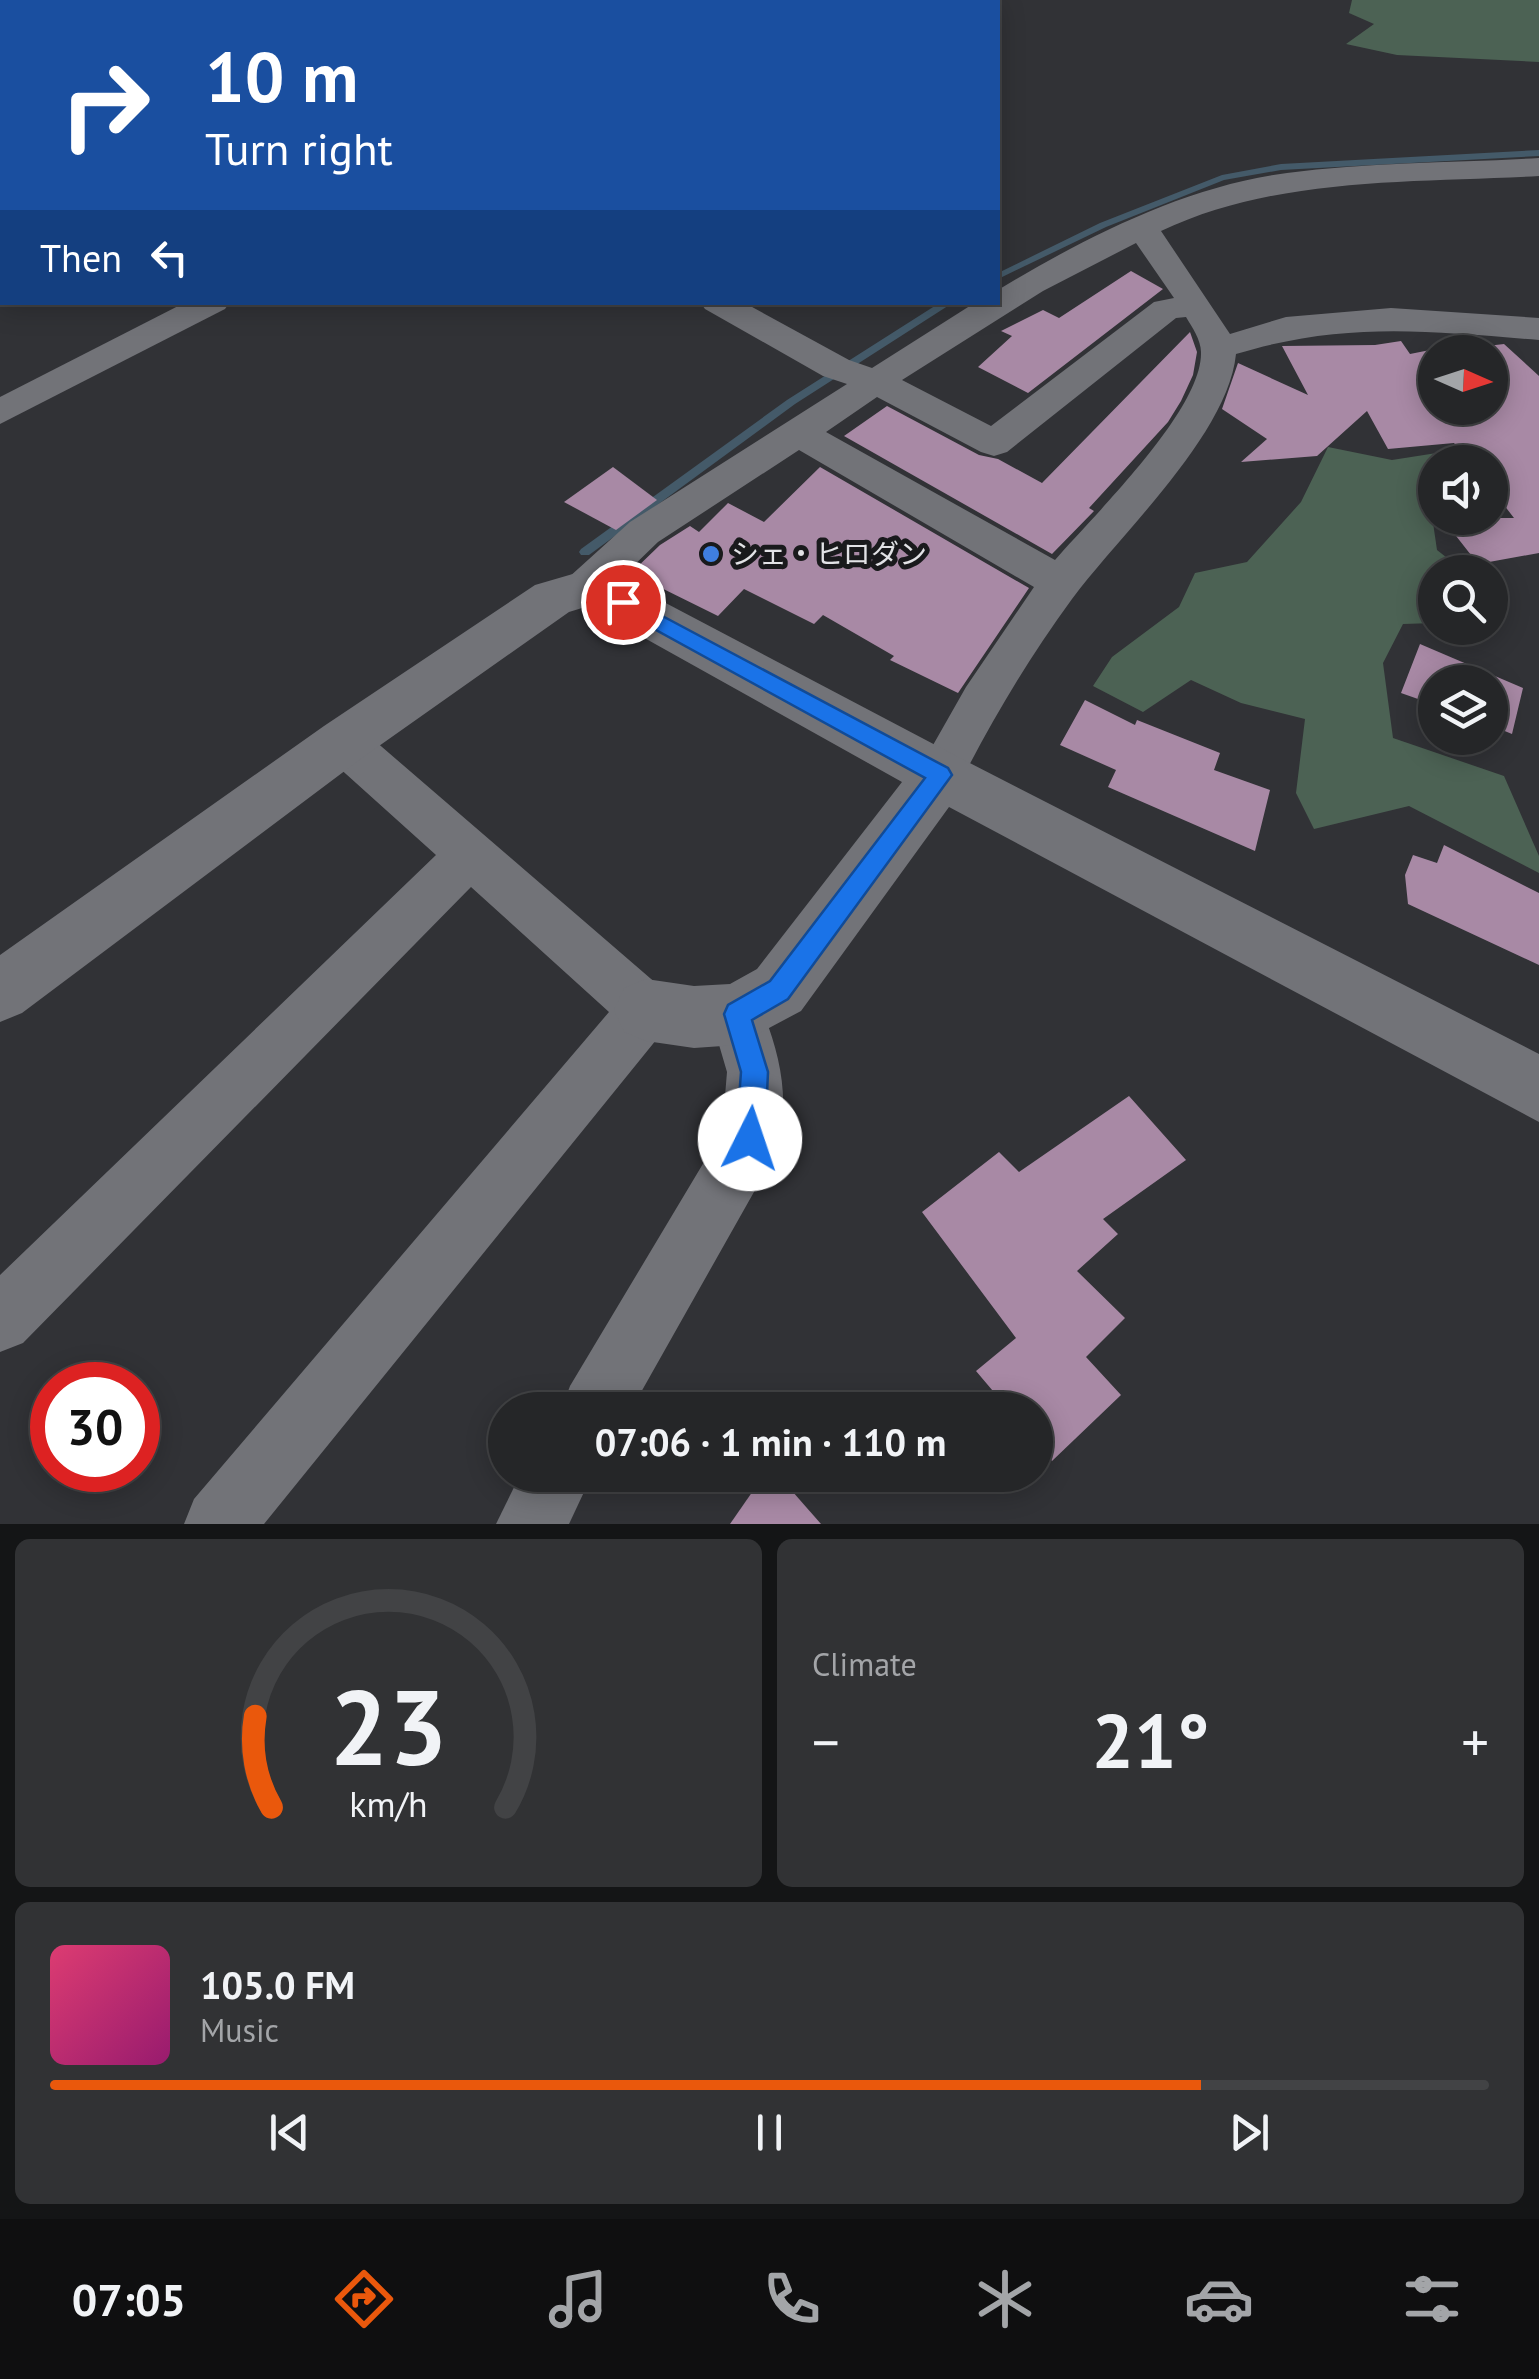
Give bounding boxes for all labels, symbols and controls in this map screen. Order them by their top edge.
text: 10 m [205,31,358,121]
icon: right [40,40,170,170]
text: Turn right [205,119,393,177]
icon: left [142,230,197,285]
text: Then [40,233,122,282]
north arrow [1418,335,1508,425]
map controls [1418,335,1508,755]
button: sound [1418,445,1508,535]
place label: シェ・ヒロダン [731,535,927,572]
marker: シェ・ヒロダン [700,543,722,565]
button: search [1418,555,1508,645]
pin [581,560,666,645]
icon: arrive [596,575,651,630]
button: layers [1418,665,1508,755]
position arrow [698,1087,802,1191]
speed limit sign: 30 [30,1362,160,1492]
text: 07:06 · 1 min · 110 m [595,1417,946,1466]
text: Climate [812,1643,917,1685]
text: 23 [330,1659,447,1794]
text: 21° [1092,1692,1209,1789]
text: − [812,1706,840,1777]
text: + [1461,1706,1489,1777]
text: km/h [349,1781,428,1827]
text: 105.0 FM [200,1960,355,2009]
text: Music [200,2009,279,2051]
icon: previous [262,2105,317,2160]
icon: pause [742,2105,797,2160]
icon: next [1222,2105,1277,2160]
icon: directions [329,2264,399,2334]
icon: music [543,2264,613,2334]
icon: phone [757,2264,827,2334]
icon: climate [970,2264,1040,2334]
icon: car [1184,2264,1254,2334]
icon: filters [1397,2264,1467,2334]
text: 07:05 [72,2270,186,2328]

